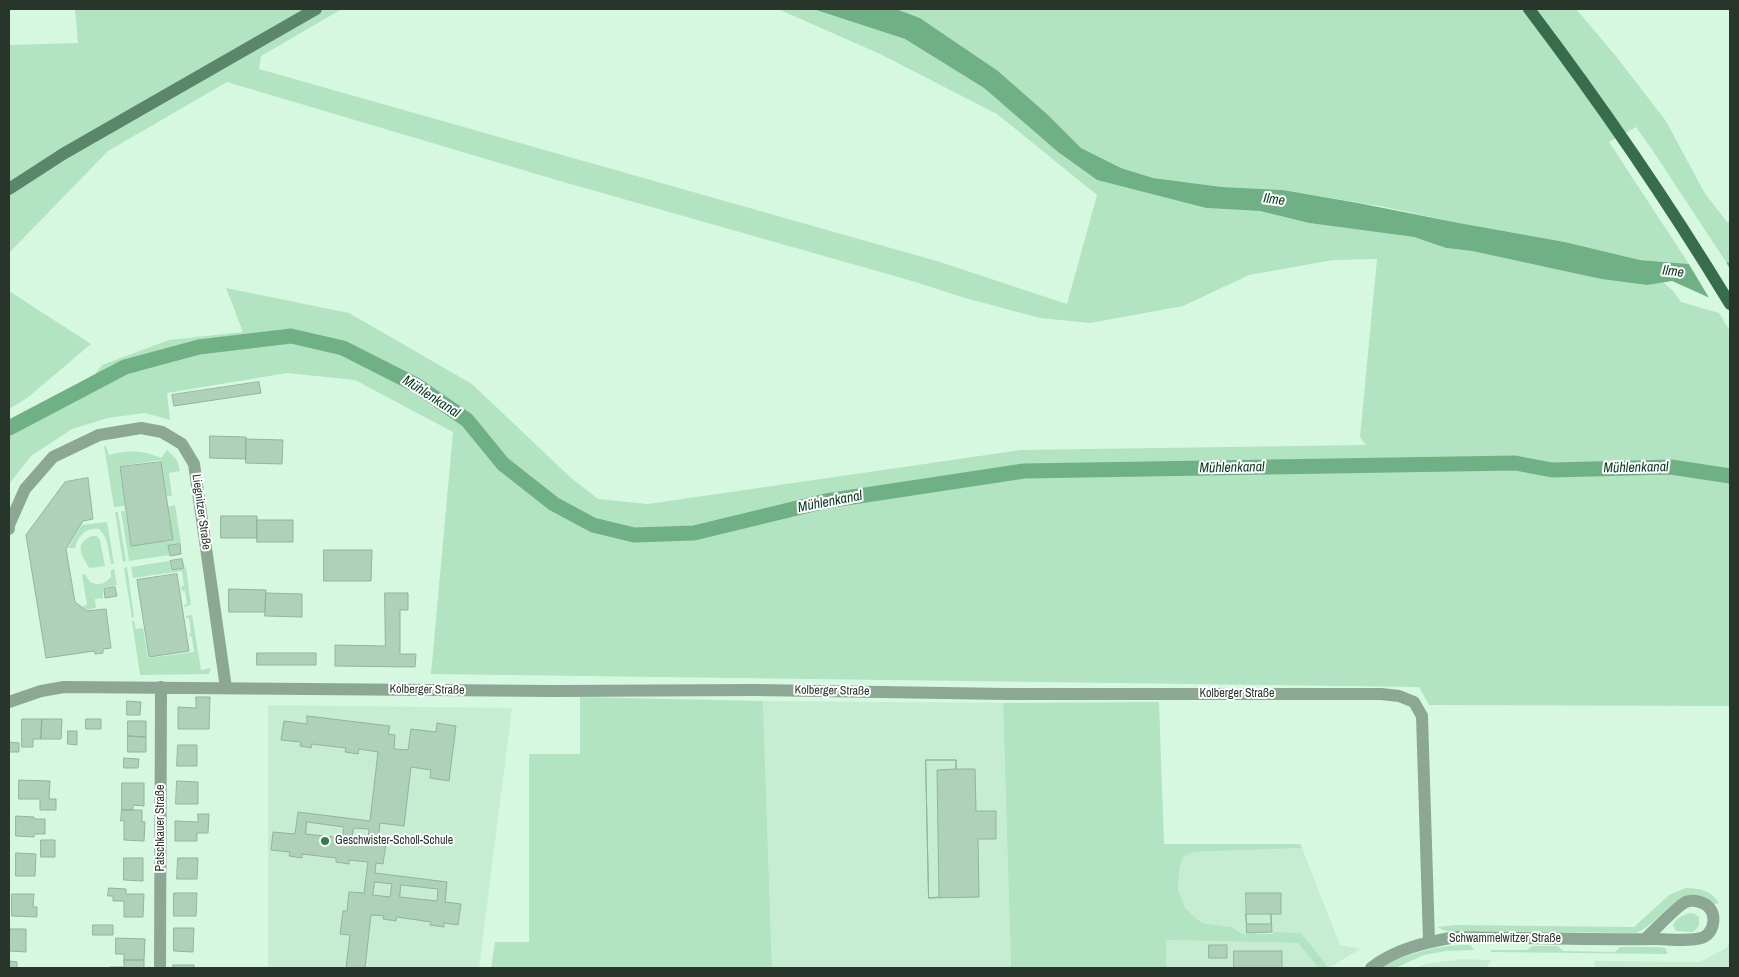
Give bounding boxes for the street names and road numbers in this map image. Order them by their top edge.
street label: Liegnitzer Straße [189,473,213,551]
street label: Kolberger Straße [389,682,465,698]
street label: Kolberger Straße [794,683,870,699]
street label: Kolberger Straße [1200,687,1274,701]
street label: Patschkauer Straße [154,785,168,871]
street label: Schwammelwitzer Straße [1449,932,1561,946]

